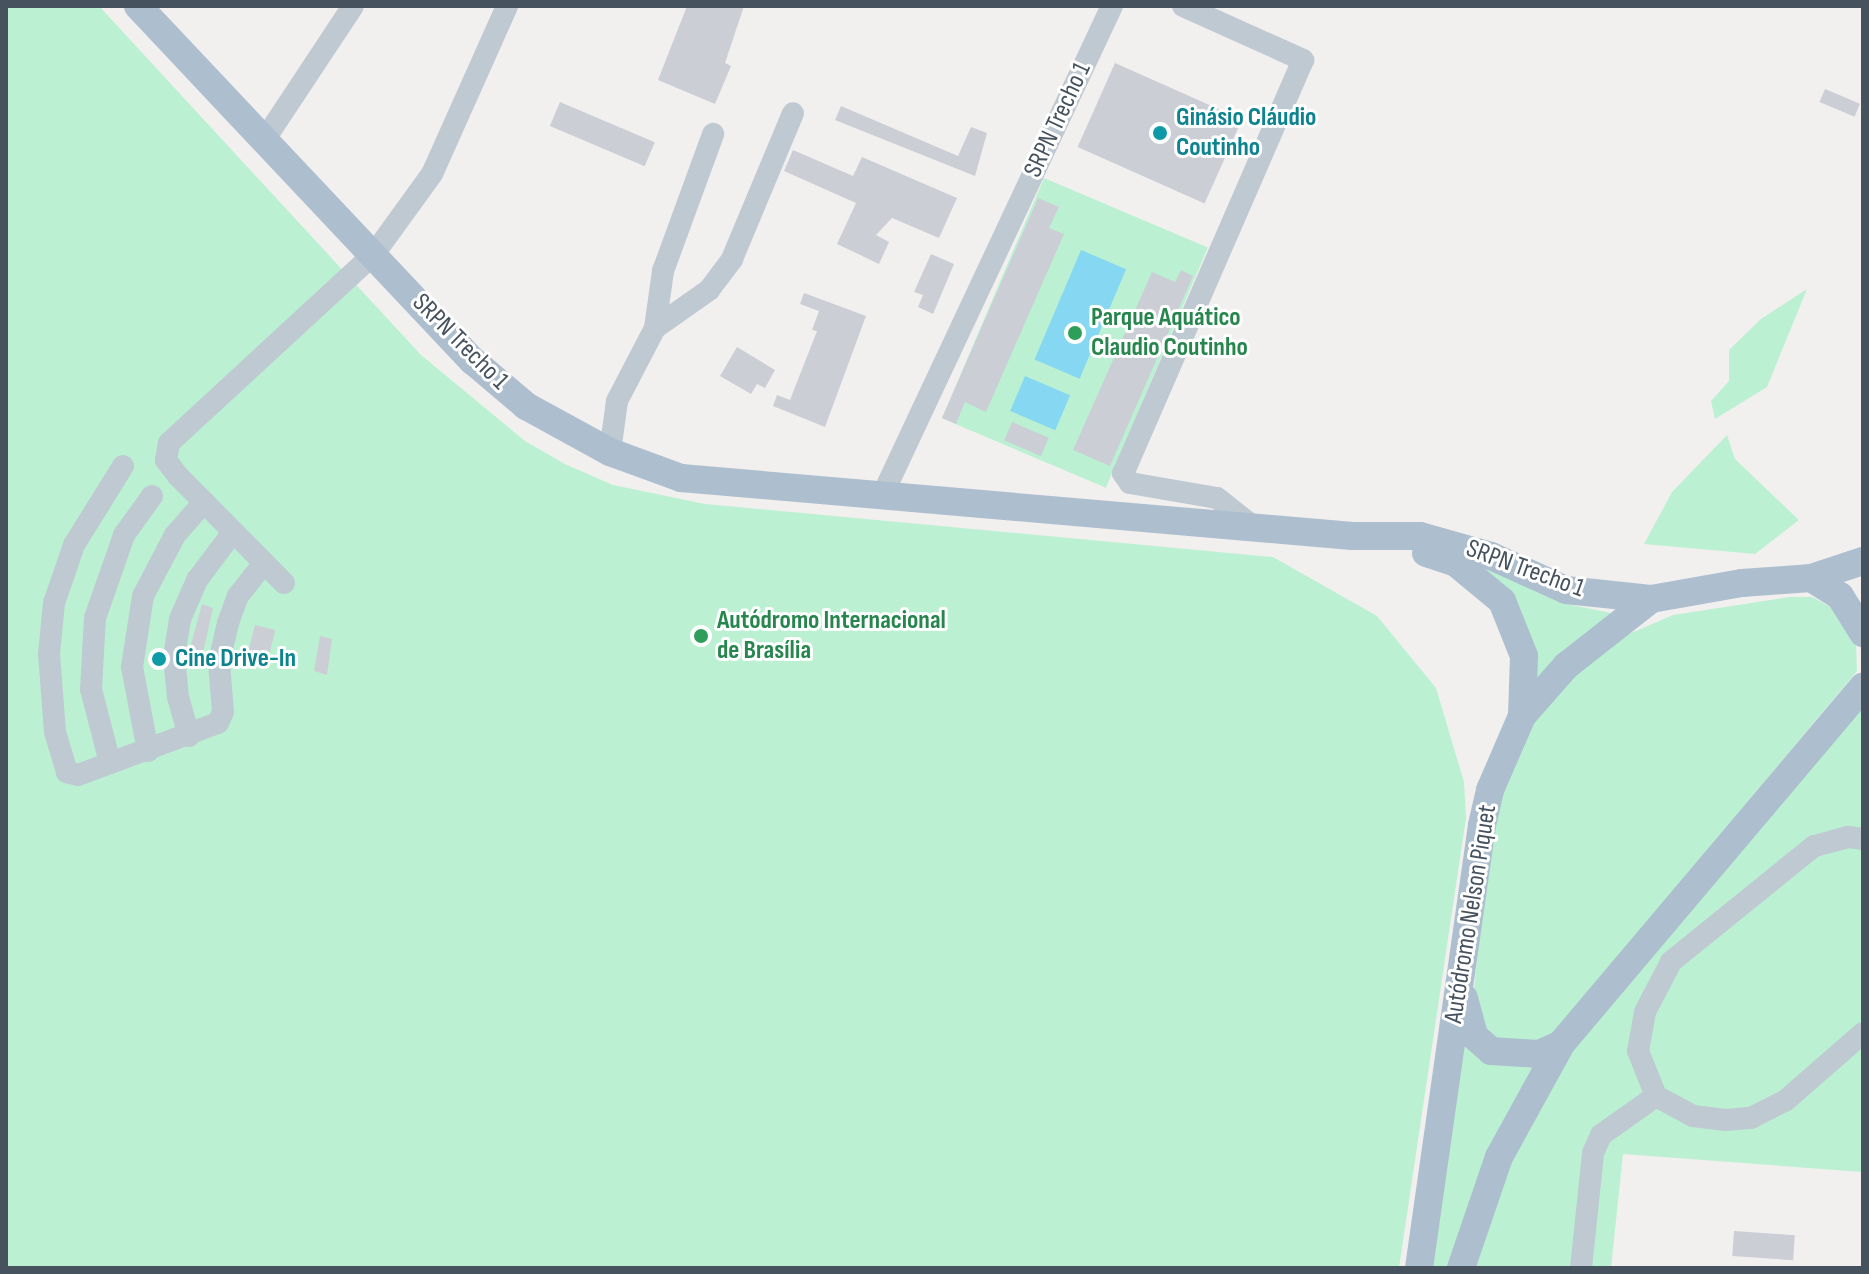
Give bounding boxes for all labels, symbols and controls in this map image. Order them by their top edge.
street label: SRPN Trecho 1 [1018,58,1098,182]
place label: Ginásio Cláudio Coutinho [1176,102,1316,164]
marker: Ginásio Cláudio Coutinho [1151,124,1169,142]
street label: SRPN Trecho 1 [405,287,515,397]
place label: Parque Aquático Claudio Coutinho [1091,302,1248,364]
marker: Parque Aquático Claudio Coutinho [1066,324,1084,342]
street label: SRPN Trecho 1 [1462,533,1588,605]
place label: Autódromo Internacional de Brasília [717,605,946,666]
marker: Autódromo Internacional de Brasília [692,627,710,645]
place label: Cine Drive-In [175,643,296,675]
marker: Cine Drive-In [150,650,168,668]
street label: Autódromo Nelson Piquet [1438,803,1504,1025]

